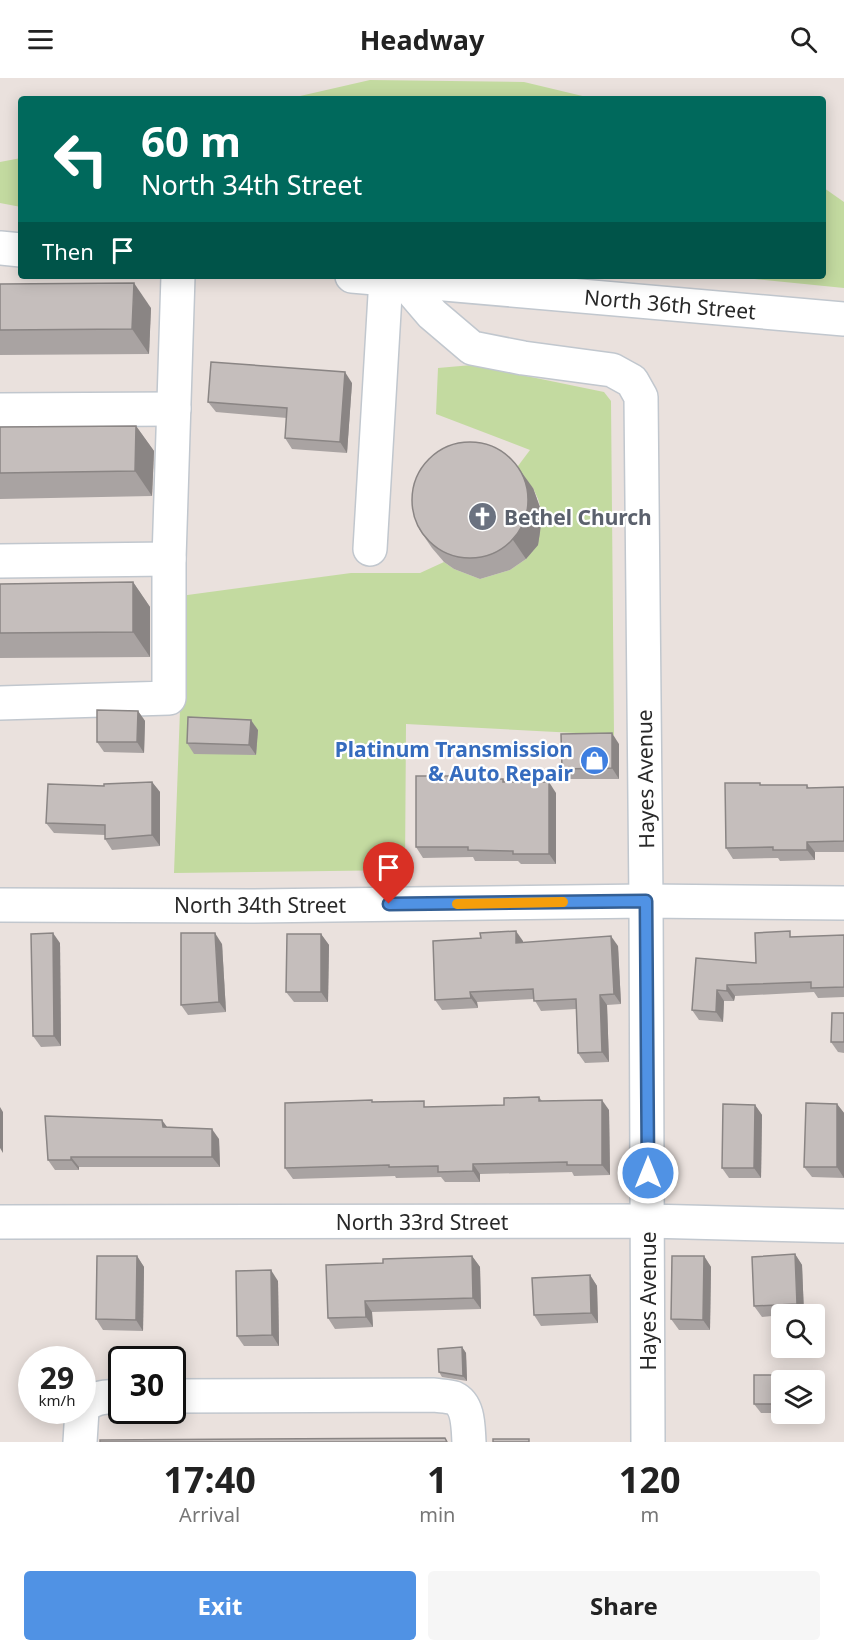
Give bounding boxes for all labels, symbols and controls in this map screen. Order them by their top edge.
text: Headway [360,21,484,58]
icon: menu [24,23,57,56]
icon: search [787,23,820,56]
text: 60 m [141,112,241,169]
icon: left [42,120,120,198]
text: North 34th Street [141,166,362,203]
icon: arrive [106,234,139,267]
text: Then [42,236,94,266]
street label: North 36th Street [583,283,757,325]
church icon: Bethel Church [467,501,499,533]
place label: Bethel Church [504,503,652,531]
street label: Hayes Avenue [630,709,660,849]
place label: Platinum Transmission & Auto Repair [335,735,574,787]
shop icon: Platinum Transmission & Auto Repair [578,745,610,777]
pin [363,842,414,904]
icon: arrive [372,851,405,884]
street label: North 34th Street [174,891,346,919]
position arrow [616,1141,680,1205]
street label: North 33rd Street [336,1208,509,1236]
street label: Hayes Avenue [634,1231,662,1371]
map controls [771,1304,825,1424]
button: search [771,1304,825,1358]
speed limit sign: 30 [108,1346,186,1424]
text: 29 [40,1357,74,1398]
button: layers [771,1370,825,1424]
text: km/h [39,1390,75,1410]
text: 17:40 [163,1455,256,1504]
text: 1 [427,1455,448,1504]
text: 120 [619,1455,681,1504]
text: Arrival [179,1501,240,1528]
text: min [419,1501,455,1528]
text: m [640,1501,659,1528]
button: Exit [24,1571,416,1640]
button: Share [428,1571,820,1640]

